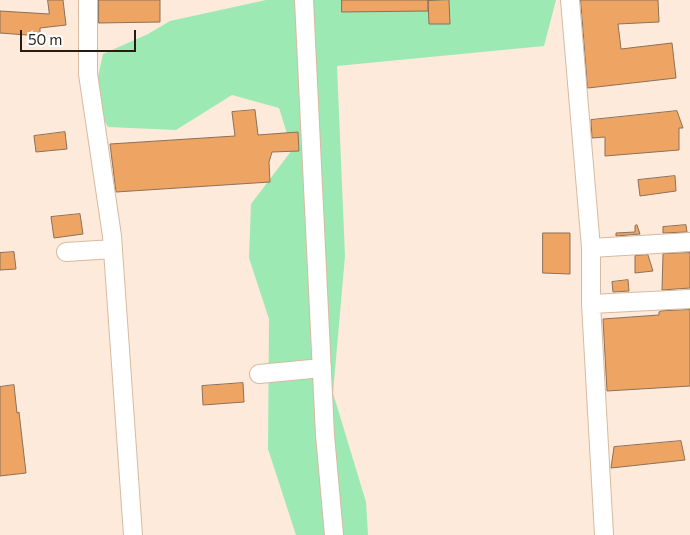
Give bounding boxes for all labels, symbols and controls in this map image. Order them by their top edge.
scale bar [22,20,139,52]
text: 50 m [28,30,62,48]

